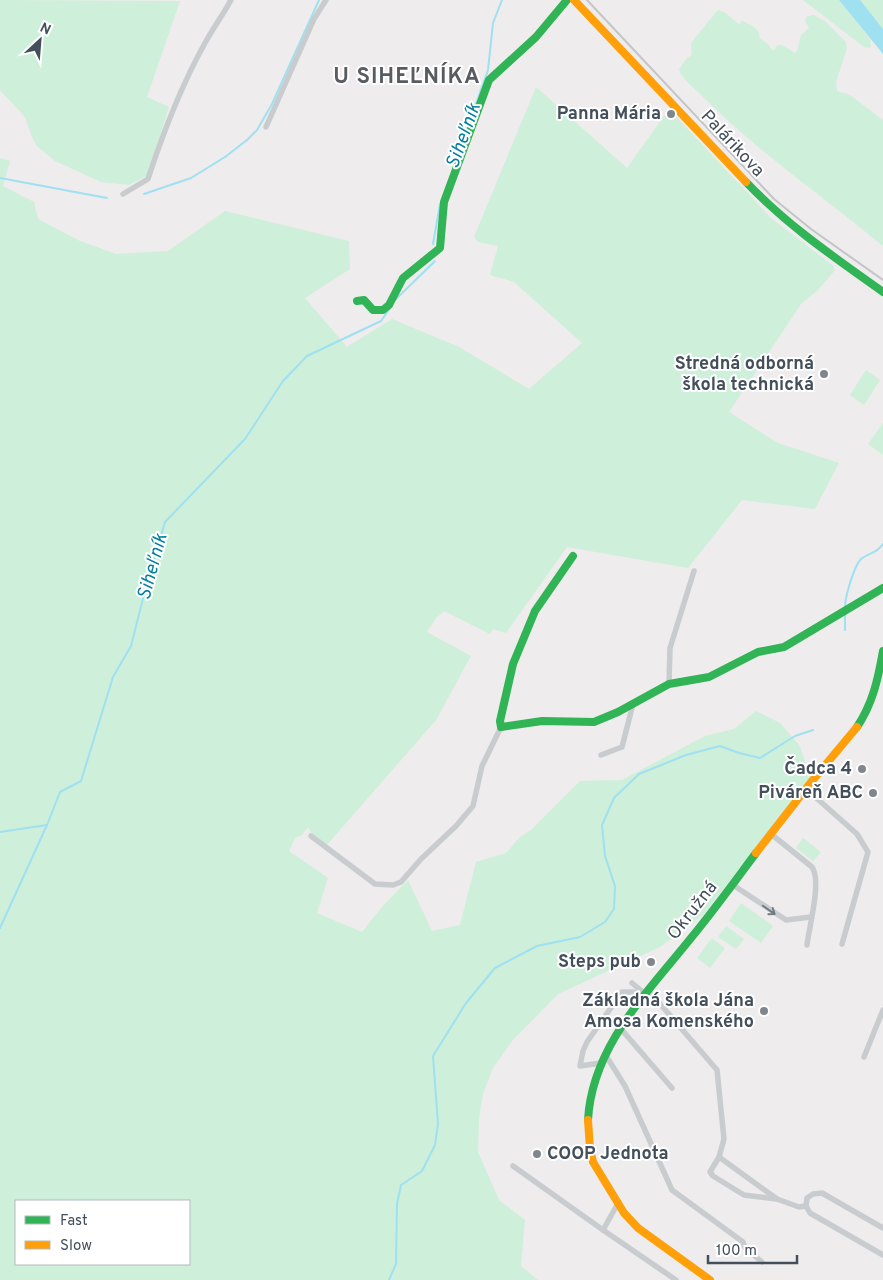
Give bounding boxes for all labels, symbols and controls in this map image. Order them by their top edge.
north arrow [15,15,65,65]
text: N [37,20,53,40]
district label: U SIHEĽNÍKA [333,62,481,91]
water label: Siheľník [441,100,487,172]
place label: Panna Mária [557,103,661,126]
street label: Palárikova [695,106,769,182]
marker: Panna Mária [665,108,677,120]
place label: Stredná odborná škola technická [675,353,814,397]
marker: Stredná odborná škola technická [818,368,830,380]
water label: Siheľník [133,531,173,603]
place label: Čadca 4 [784,756,852,781]
marker: Čadca 4 [856,763,868,775]
place label: Piváreň ABC [758,782,863,805]
marker: Piváreň ABC [867,787,879,799]
street label: Okružná [663,877,723,945]
one-way arrow [762,905,776,915]
place label: Steps pub [558,951,641,974]
marker: Steps pub [645,956,657,968]
place label: Základná škola Jána Amosa Komenského [582,990,754,1034]
marker: Základná škola Jána Amosa Komenského [758,1005,770,1017]
place label: COOP Jednota [547,1143,669,1166]
marker: COOP Jednota [531,1148,543,1160]
legend [15,1200,190,1265]
text: Fast [60,1212,88,1231]
scale bar [708,1232,797,1264]
text: Slow [60,1237,92,1256]
text: 100 m [716,1242,757,1261]

